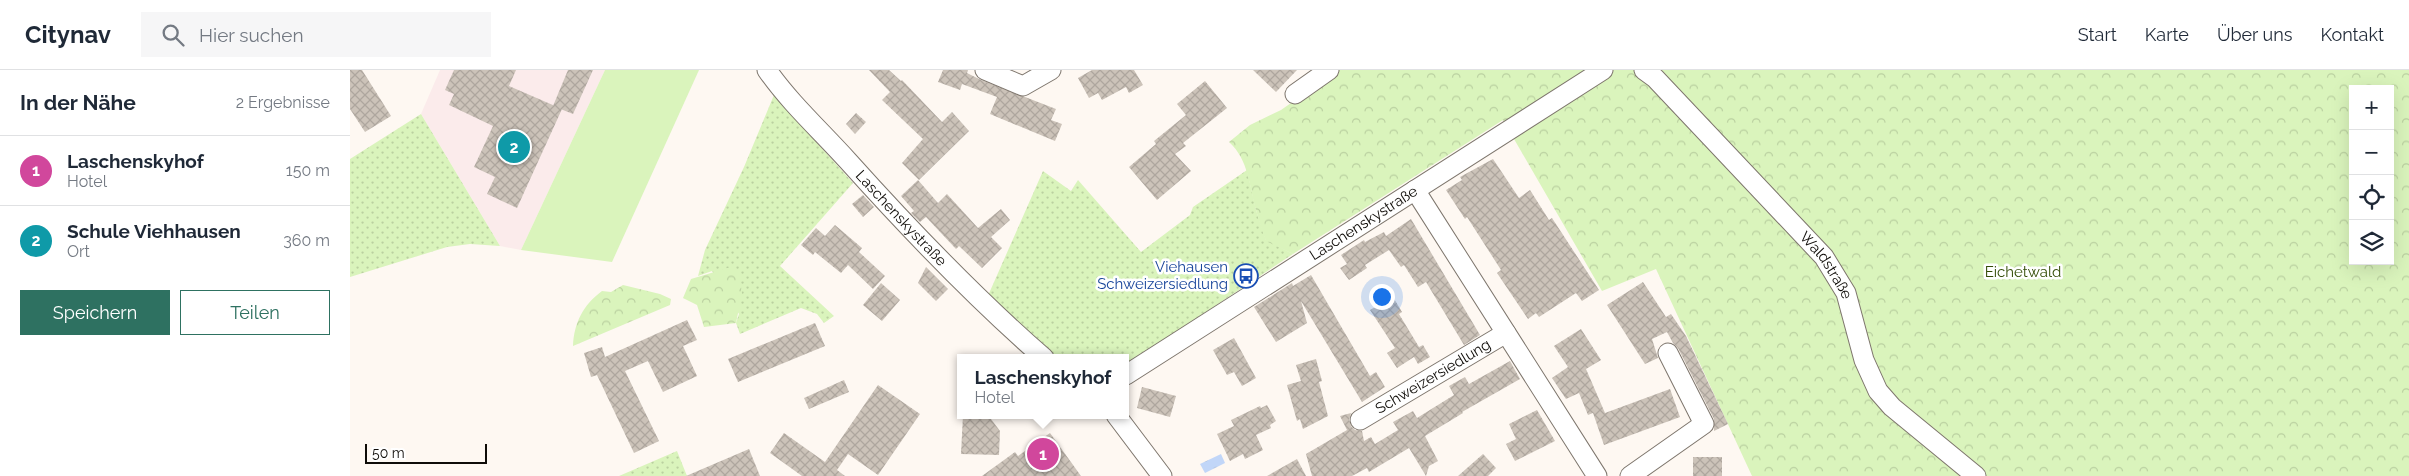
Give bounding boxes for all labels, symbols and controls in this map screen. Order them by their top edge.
search box [141,12,491,57]
text: Citynav [25,20,111,49]
icon: search [159,21,187,49]
text: Hier suchen [199,24,304,46]
text: Start [2078,24,2117,45]
text: Karte [2145,24,2189,45]
text: Über uns [2217,24,2292,45]
text: Kontakt [2320,24,2384,45]
map controls [2349,85,2394,265]
button: + [2349,85,2394,130]
text: In der Nähe [20,90,136,115]
text: 2 Ergebnisse [236,93,330,112]
pin: 2 [498,128,530,166]
button: − [2349,130,2394,175]
text: Laschenskyhof [67,150,204,172]
text: 1 [32,161,40,180]
text: 150 m [286,161,330,180]
street label: Laschenskystraße [852,167,951,270]
text: Hotel [67,172,107,191]
button: locate [2349,175,2394,220]
street label: Laschenskystraße [1306,182,1421,264]
text: Schule Viehhausen [67,220,241,242]
button: layers [2349,220,2394,265]
street label: Waldstraße [1796,228,1856,301]
text: 2 [31,231,41,250]
text: 360 m [283,231,330,250]
text: Ort [67,242,90,261]
place label: Viehausen Schweizersiedlung [1097,258,1228,293]
bus stop icon: Viehausen Schweizersiedlung [1233,263,1259,289]
park label: Eichetwald [1985,263,2061,281]
your location [1369,284,1395,310]
button: Speichern [20,290,170,335]
button: Teilen [180,290,330,335]
street label: Schweizersiedlung [1372,335,1494,418]
popup [957,354,1129,419]
text: Laschenskyhof [975,366,1111,388]
text: Hotel [975,388,1015,407]
pin: 1 [1027,435,1059,473]
scale bar [365,441,488,464]
text: 50 m [372,445,405,461]

